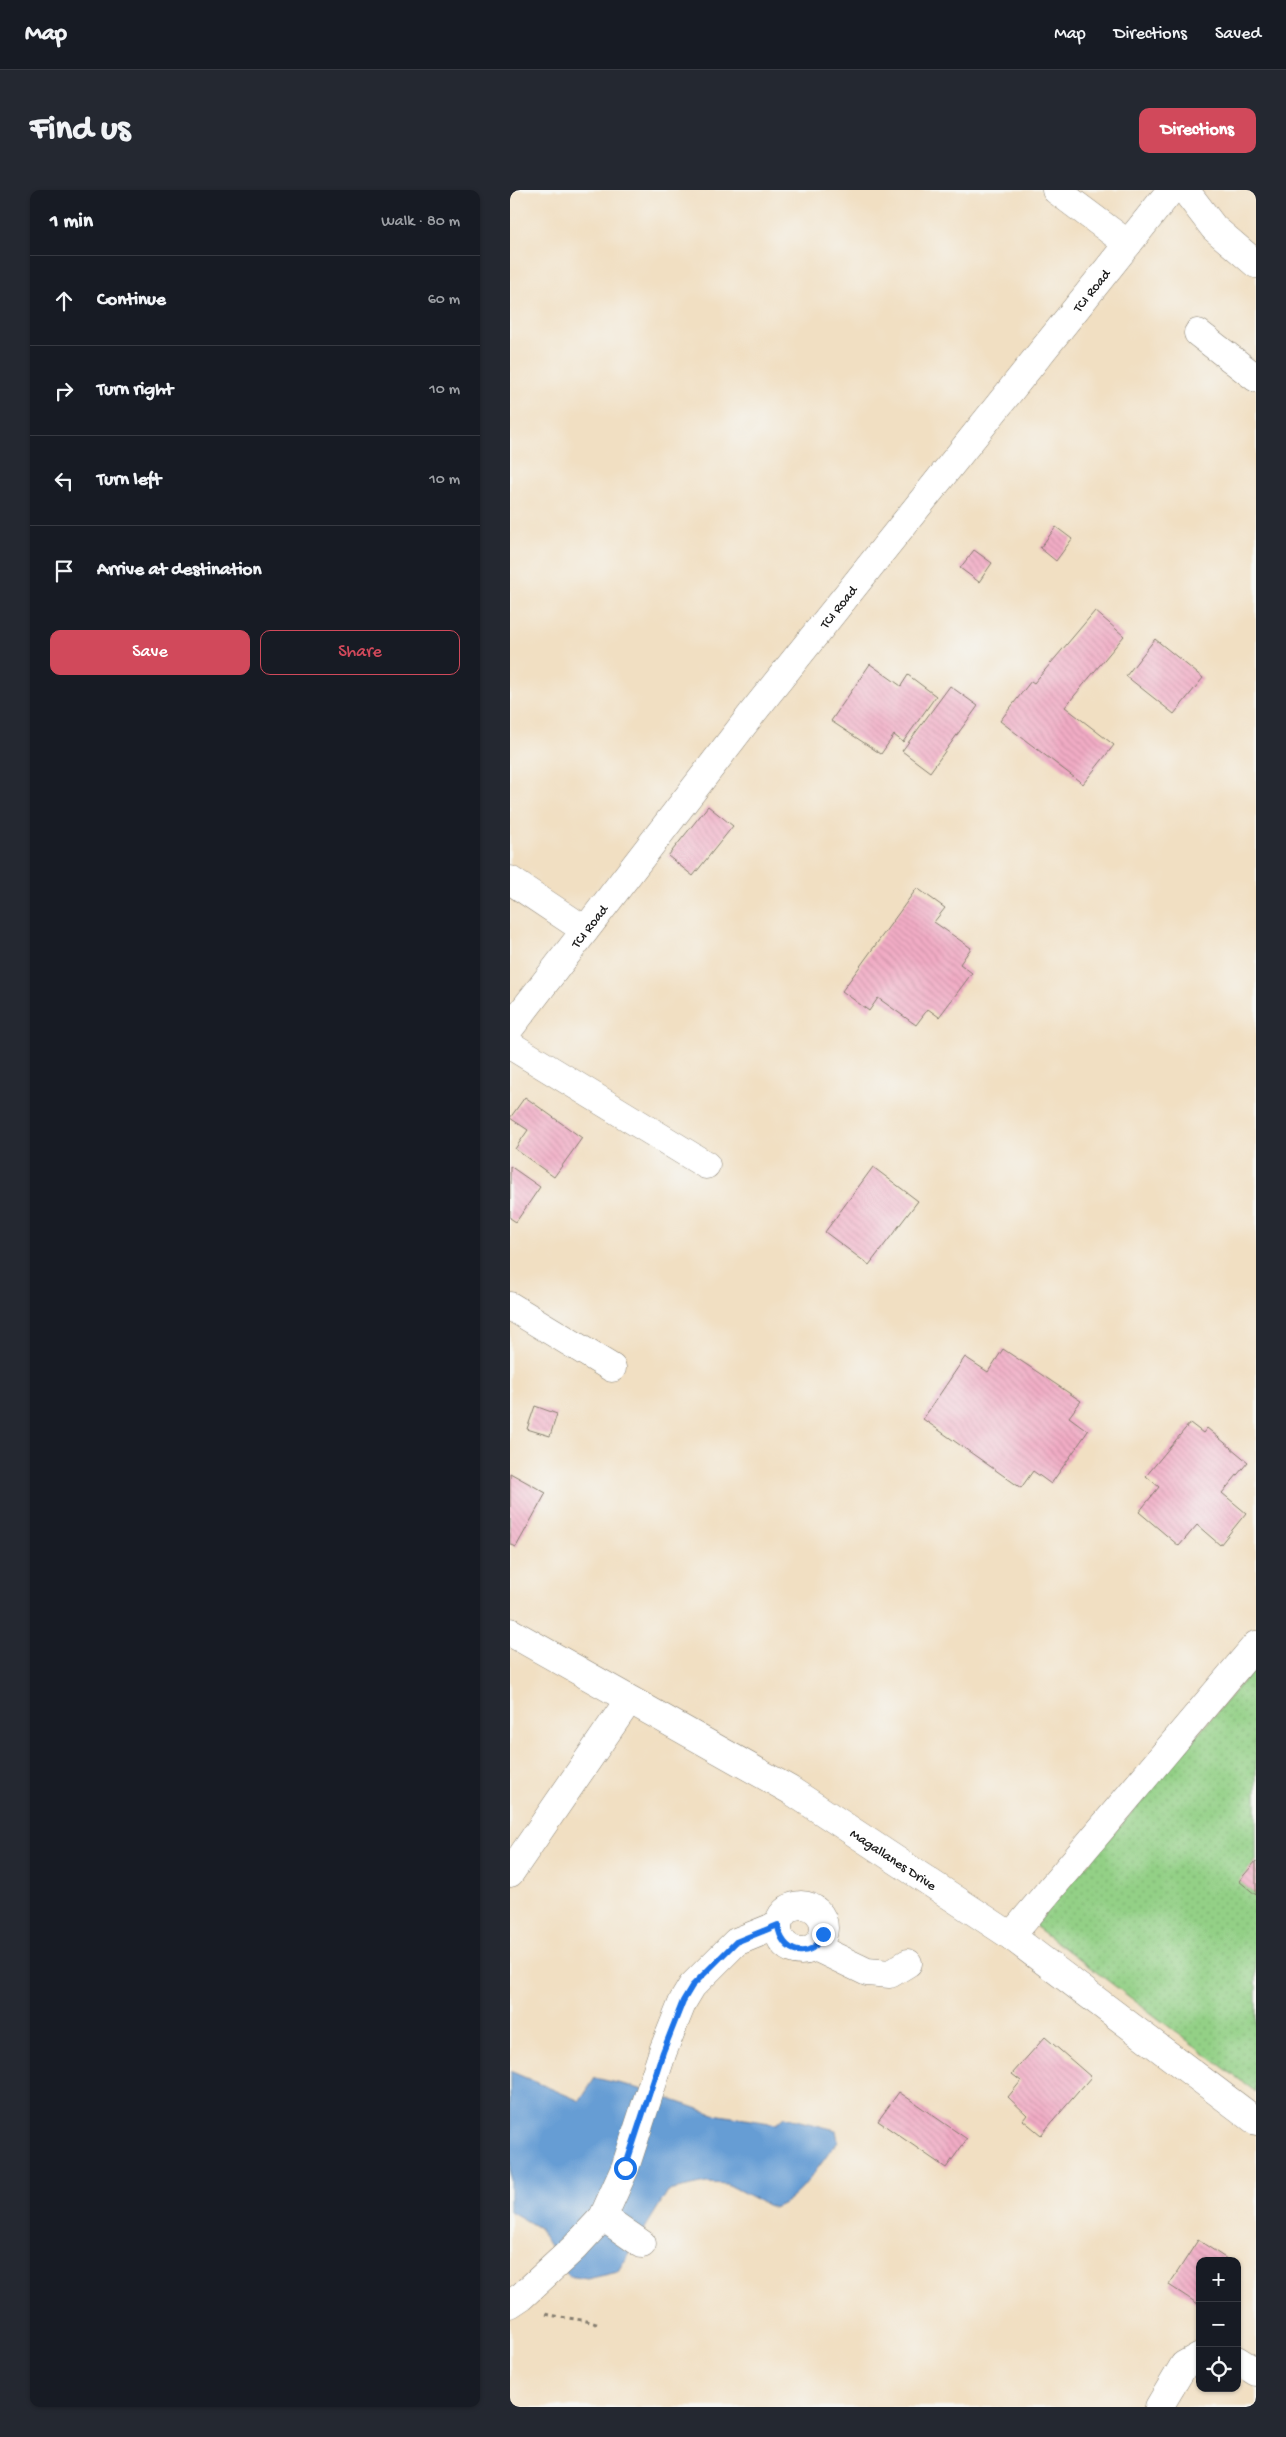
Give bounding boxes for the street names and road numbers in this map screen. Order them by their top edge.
street label: TCI Road [1070,265,1116,318]
street label: TCI Road [817,582,863,634]
street label: TCI Road [568,901,614,953]
street label: Magallanes Drive [846,1826,940,1896]

